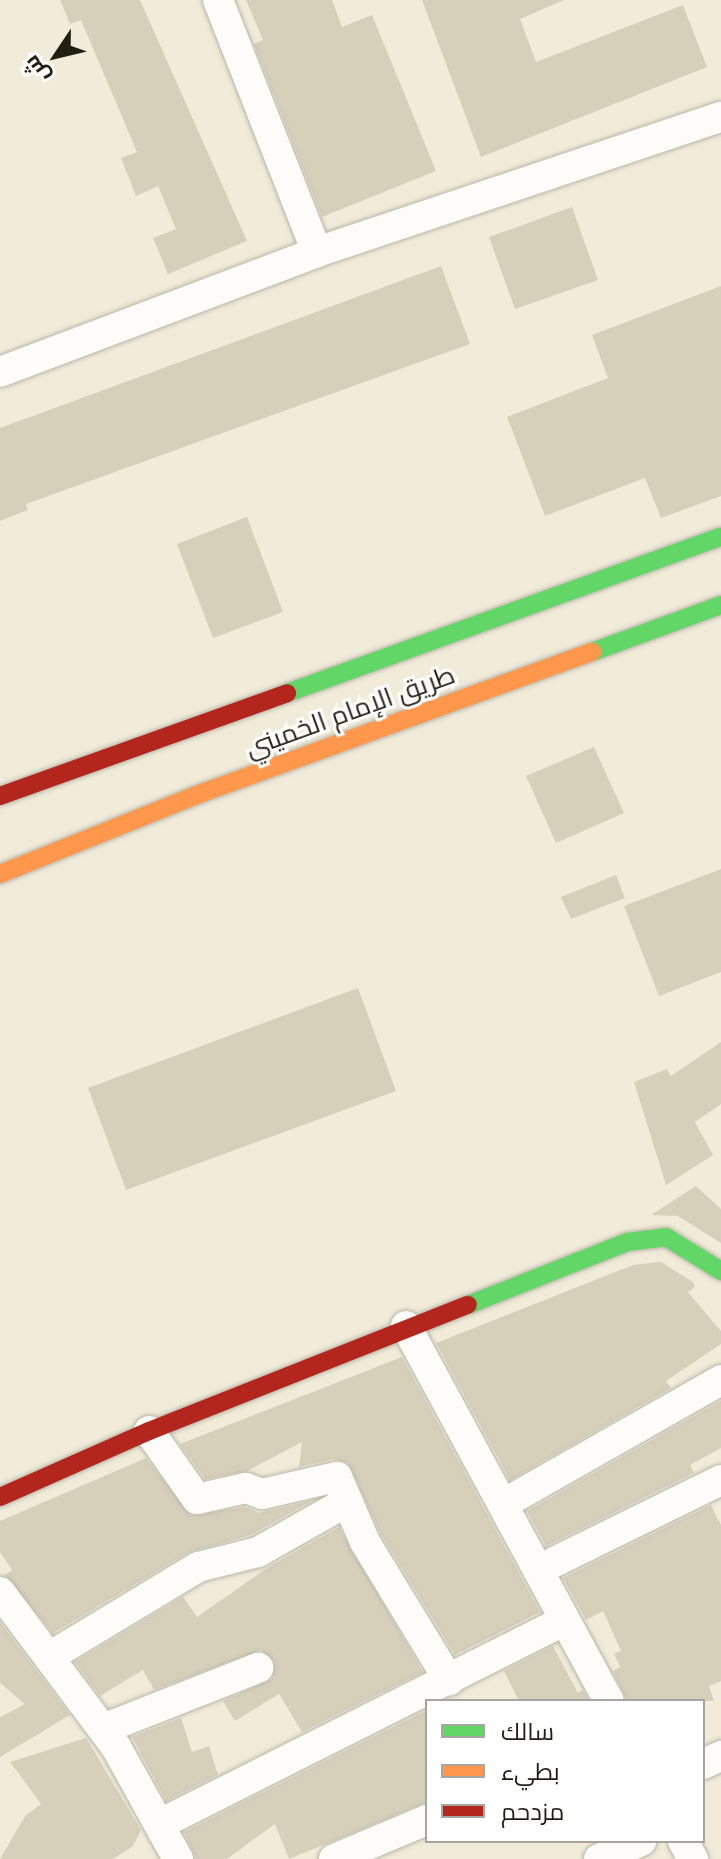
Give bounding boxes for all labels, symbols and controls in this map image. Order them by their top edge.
north arrow [16,16,96,96]
text: ش [17,51,55,89]
street label: طريق الإمام الخميني [241,659,459,763]
legend [425,1699,705,1843]
text: سالك [501,1716,554,1745]
text: بطيء [501,1756,560,1785]
text: مزدحم [501,1796,564,1825]

